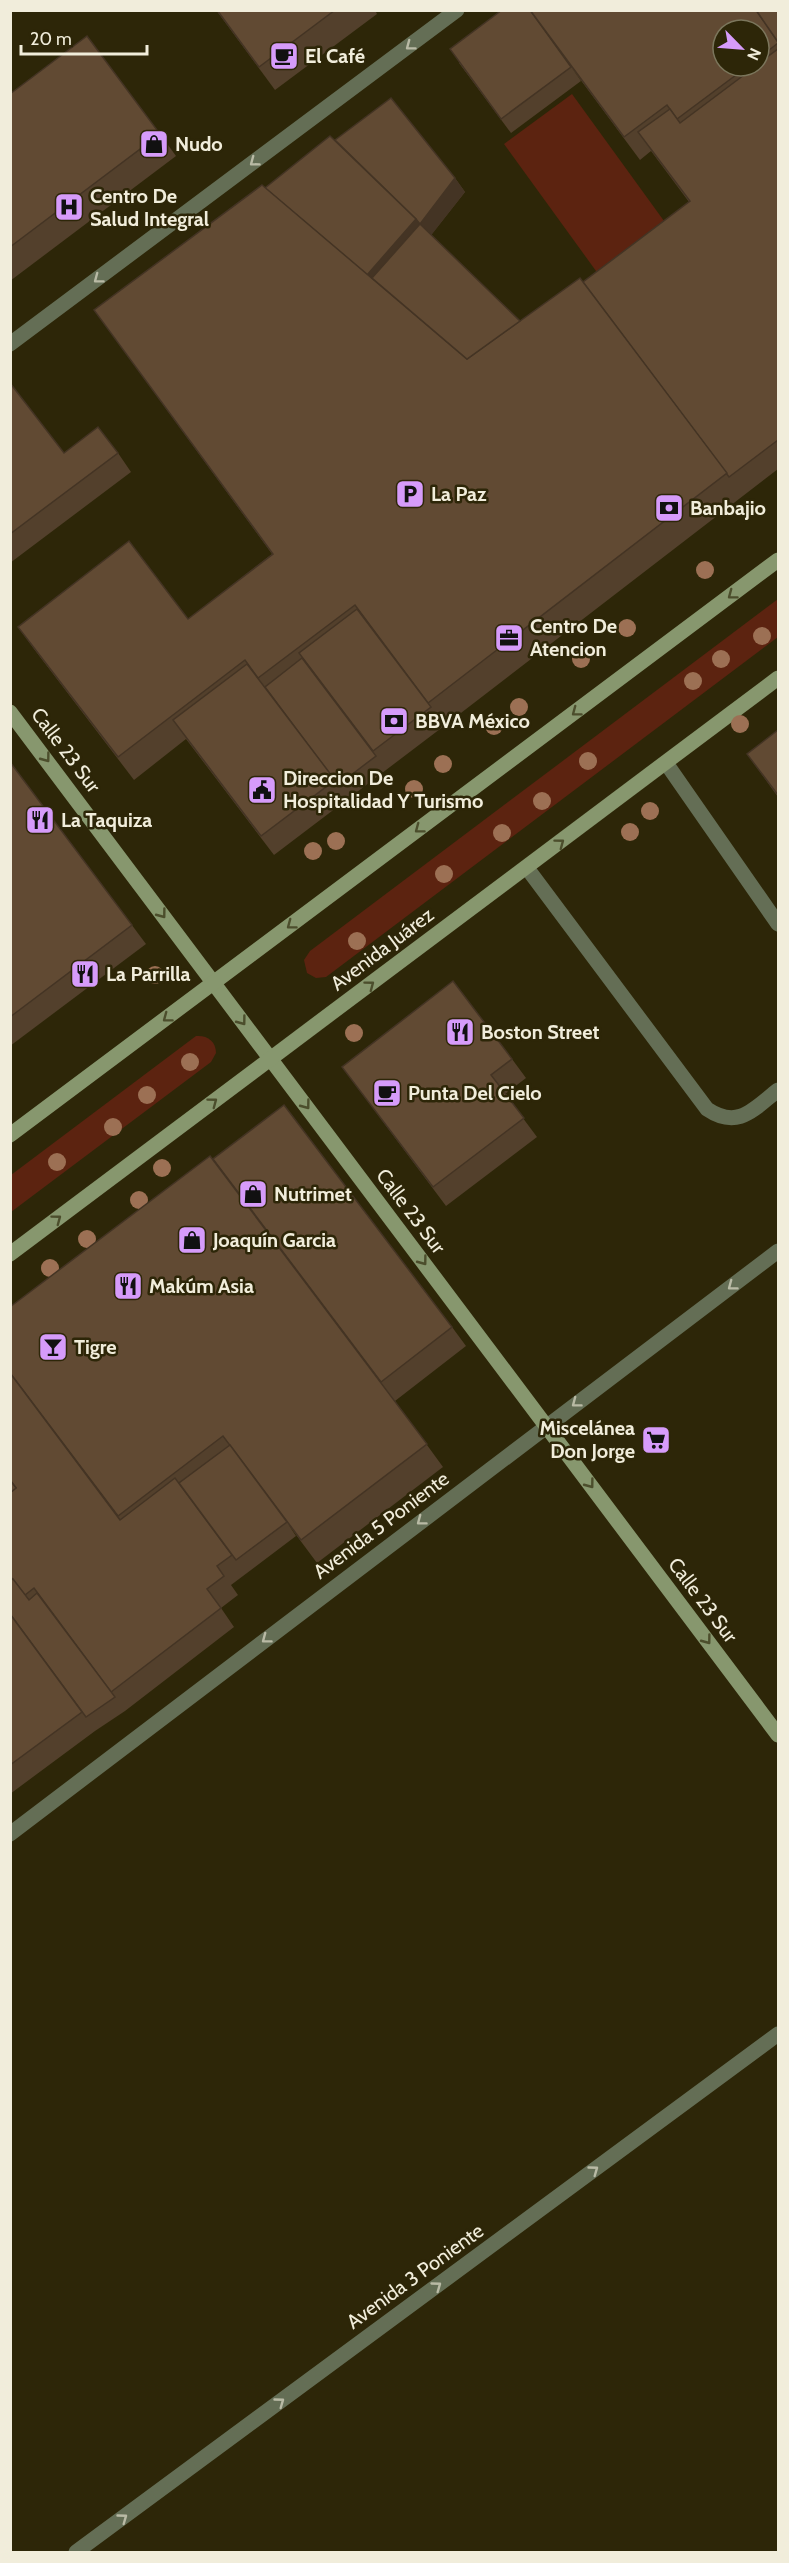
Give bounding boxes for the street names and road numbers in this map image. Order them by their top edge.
street label: Calle 23 Sur [26,703,106,798]
street label: Avenida Juárez [326,902,438,996]
street label: Calle 23 Sur [371,1164,451,1259]
street label: Avenida 5 Poniente [309,1466,453,1584]
street label: Calle 23 Sur [663,1553,743,1648]
street label: Avenida 3 Poniente [342,2218,488,2334]

